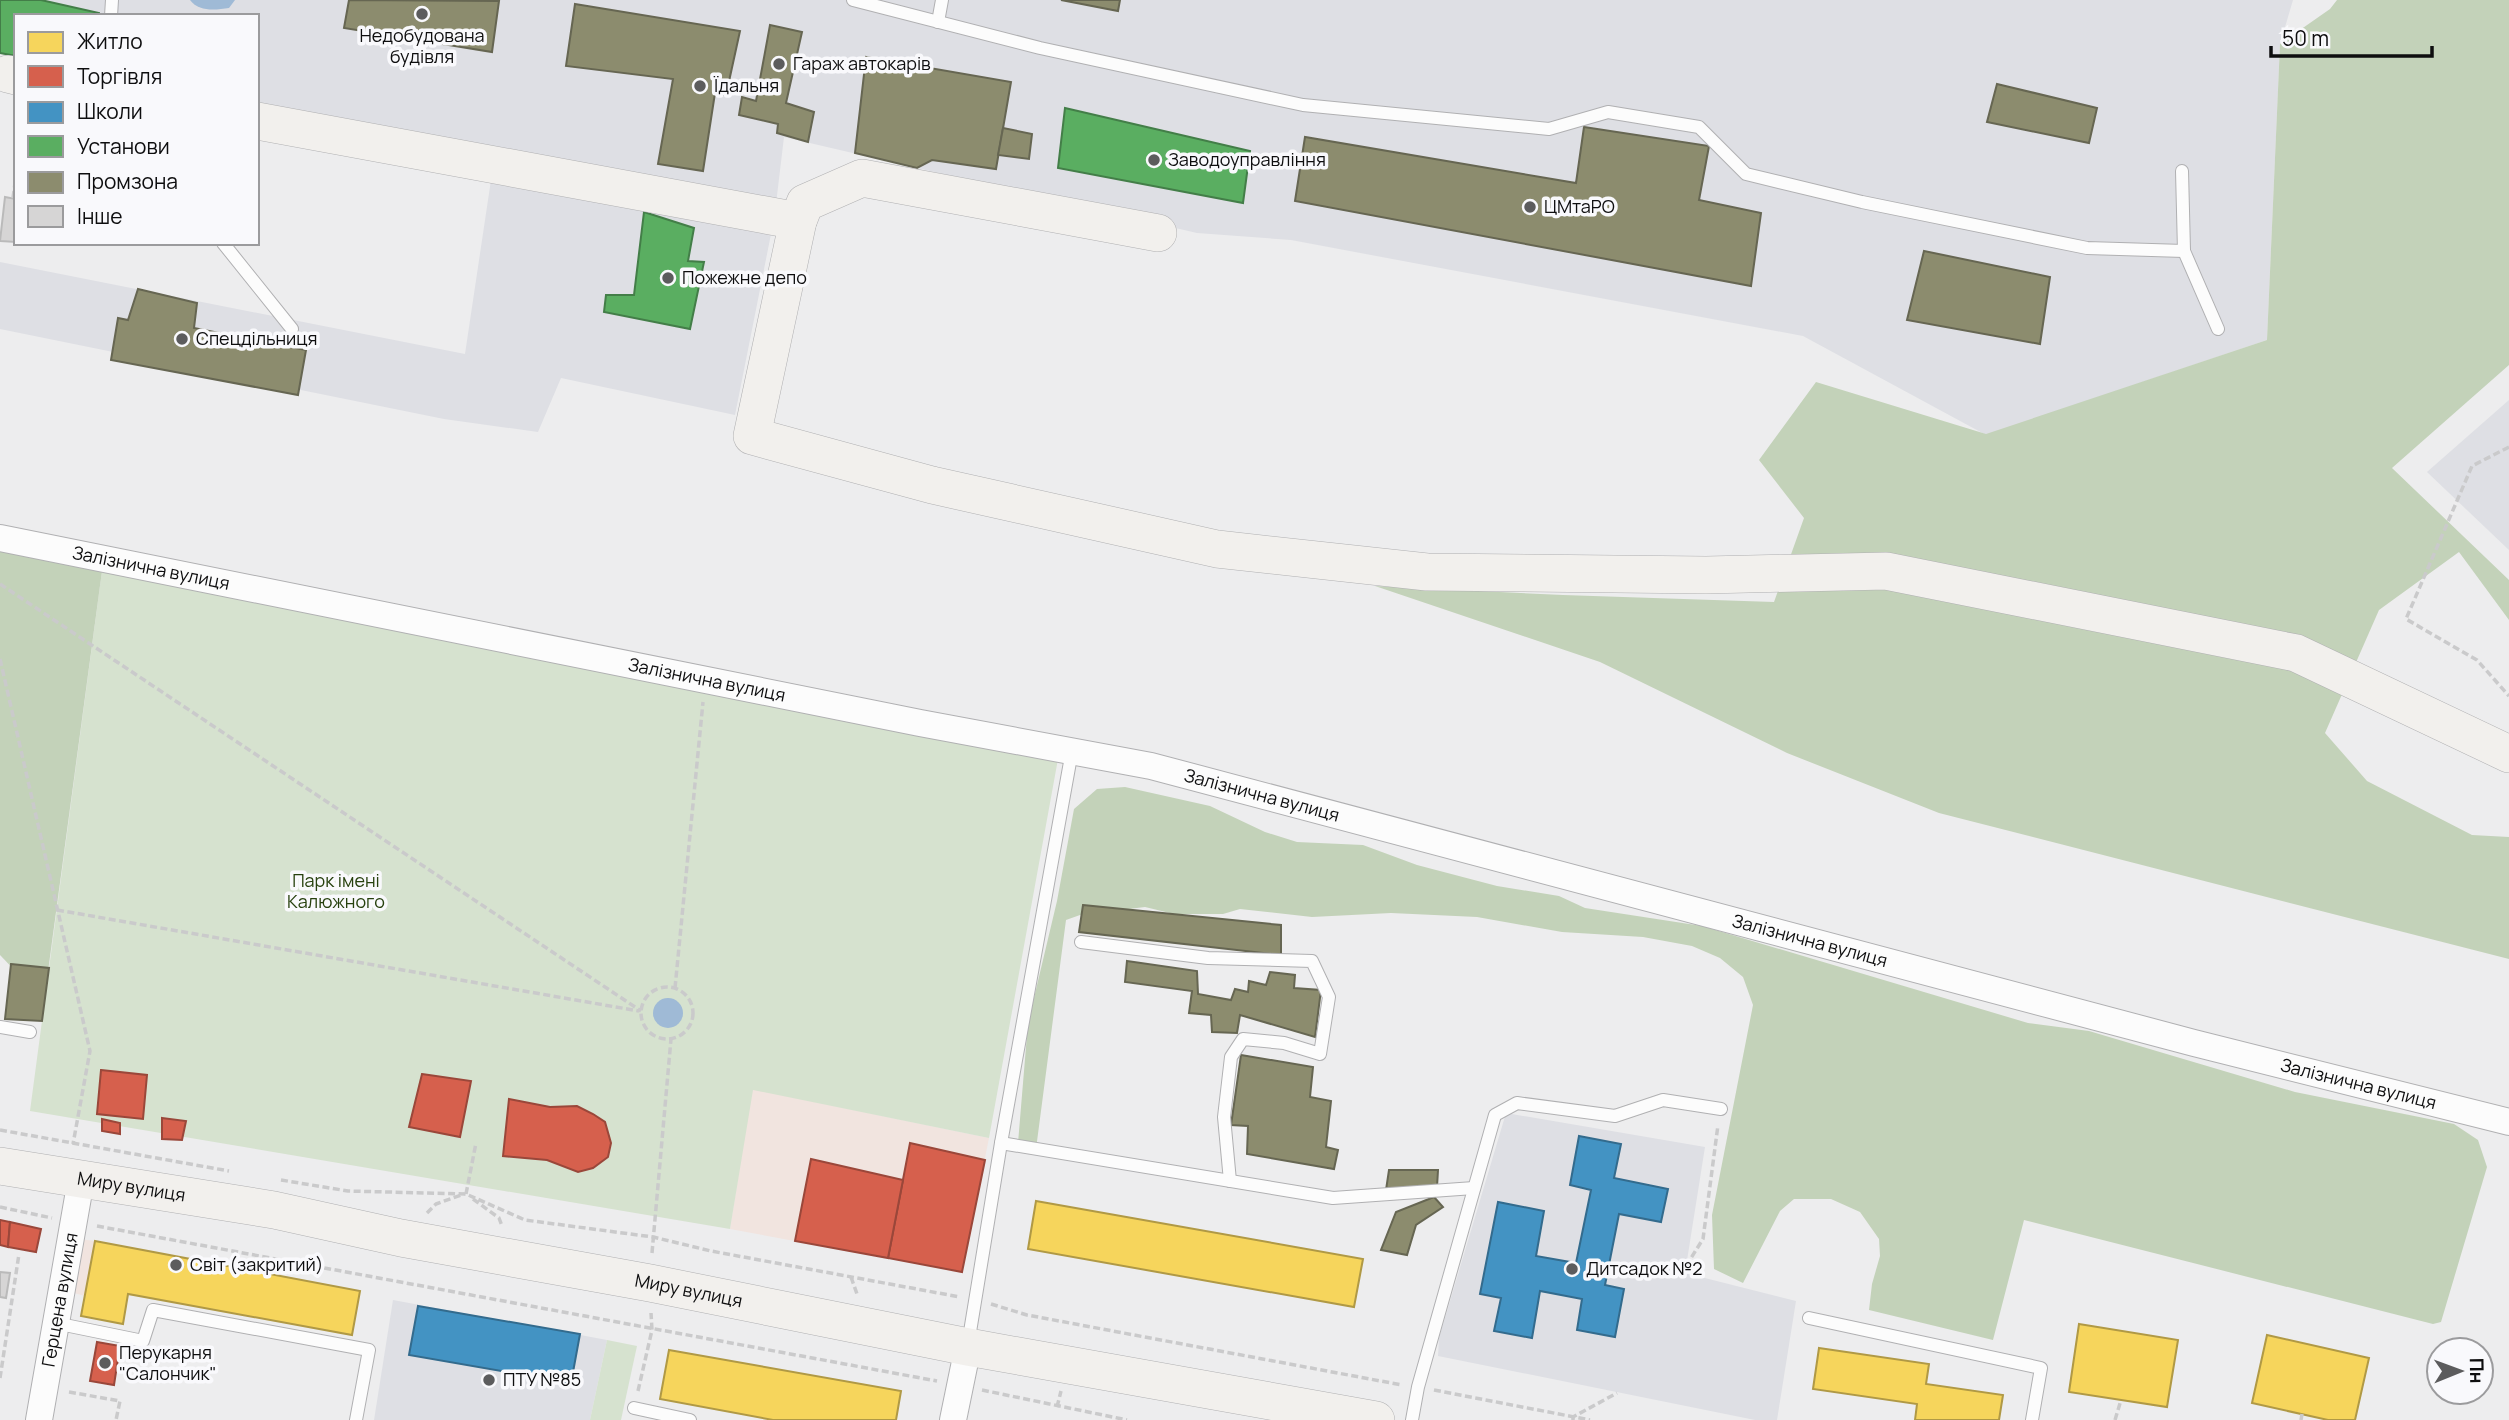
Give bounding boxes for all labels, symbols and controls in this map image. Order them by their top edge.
marker: Недобудована будівля [414,6,430,22]
legend [14,14,259,245]
scale bar [2271,14,2432,58]
place label: Недобудована будівля [359,23,485,68]
text: 50 m [2282,24,2329,52]
text: Житло [77,27,143,55]
place label: Гараж автокарів [793,51,931,75]
marker: Гараж автокарів [771,56,787,72]
text: Торгівля [77,62,162,90]
place label: Їдальня [713,73,779,97]
marker: Їдальня [692,78,708,94]
text: Школи [77,97,143,125]
text: Установи [77,132,170,160]
place label: Заводоуправління [1168,147,1326,171]
marker: Заводоуправління [1146,152,1162,168]
text: Промзона [77,167,178,195]
place label: ЦМтаРО [1544,194,1615,218]
marker: ЦМтаРО [1522,199,1538,215]
text: Інше [77,202,123,230]
place label: Пожежне депо [682,265,807,289]
marker: Пожежне депо [660,270,676,286]
place label: Спецдільниця [196,326,317,350]
marker: Спецдільниця [174,331,190,347]
street label: Залізнична вулиця [70,540,232,595]
street label: Залізнична вулиця [626,652,788,707]
street label: Залізнична вулиця [1182,762,1342,827]
park label: Парк імені Калюжного [287,868,385,913]
street label: Залізнична вулиця [1730,908,1890,972]
street label: Залізнична вулиця [2278,1052,2439,1114]
street label: Миру вулиця [76,1166,187,1207]
street label: Герцена вулиця [36,1231,83,1369]
place label: Світ (закритий) [190,1252,323,1276]
place label: Дитсадок №2 [1586,1256,1702,1280]
marker: Світ (закритий) [168,1257,184,1273]
marker: Дитсадок №2 [1564,1261,1580,1277]
street label: Миру вулиця [633,1267,745,1312]
north arrow [2425,1336,2495,1406]
place label: Перукарня "Салончик" [119,1340,217,1385]
marker: Перукарня "Салончик" [97,1355,113,1371]
text: Пн [2464,1358,2490,1384]
place label: ПТУ №85 [503,1367,581,1391]
marker: ПТУ №85 [481,1372,497,1388]

